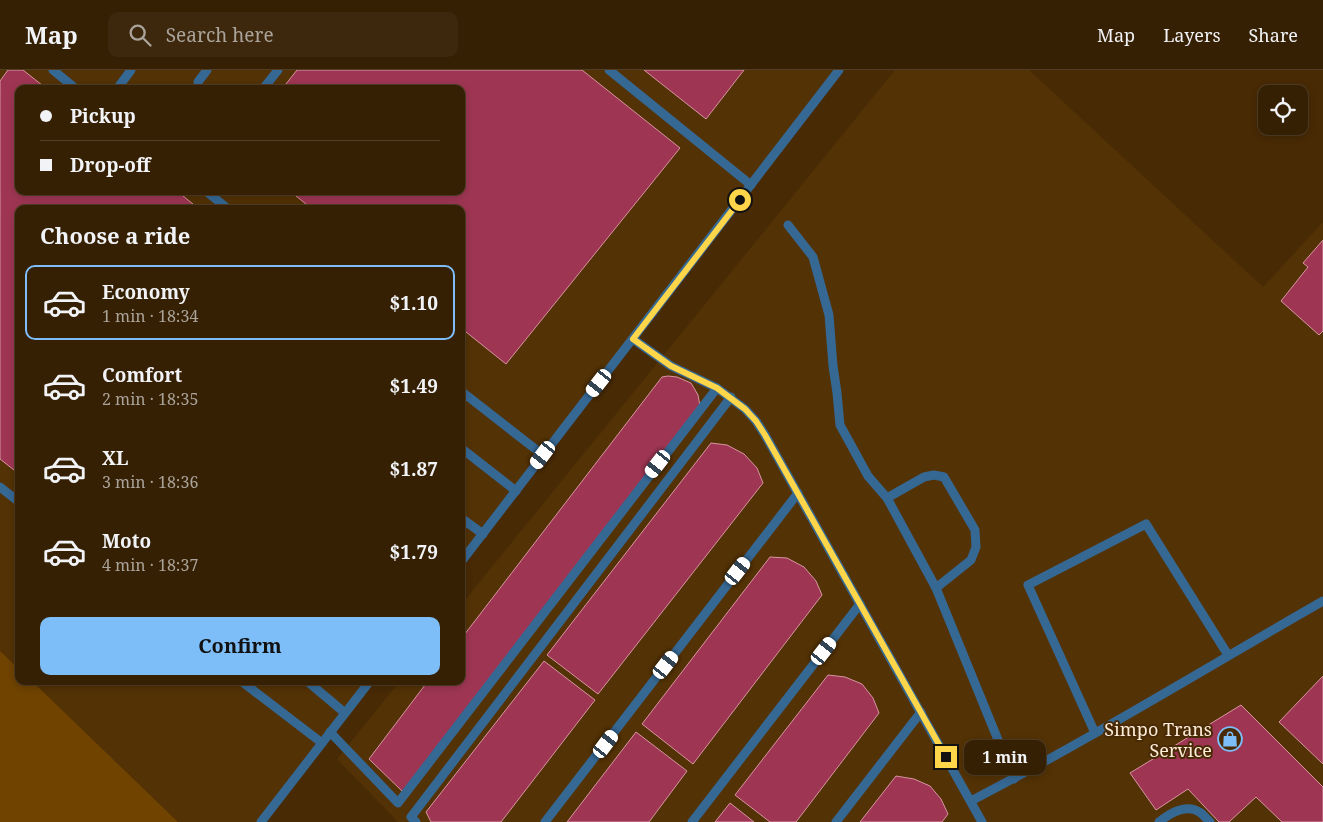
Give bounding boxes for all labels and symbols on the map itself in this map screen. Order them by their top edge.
route start [729,189,751,211]
car [583,367,614,399]
car [527,439,558,471]
car [642,448,673,480]
car [722,555,753,587]
car [808,635,839,667]
car [650,649,681,681]
place label: Simpo Trans Service [1104,717,1212,762]
shop icon: Simpo Trans Service [1217,726,1243,752]
car [590,728,621,760]
callout: 1 min [964,740,1046,774]
route end [935,746,957,768]

